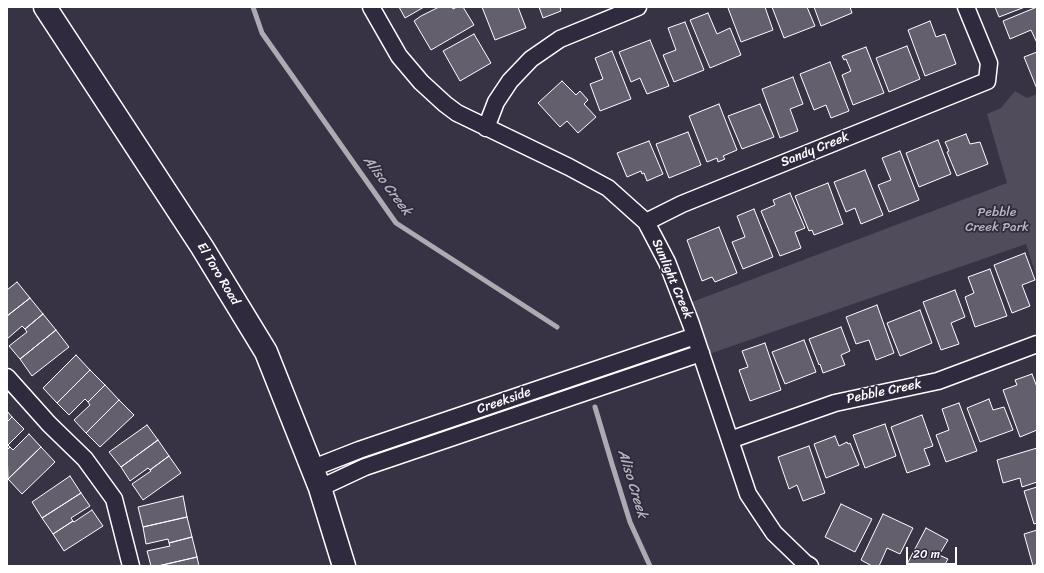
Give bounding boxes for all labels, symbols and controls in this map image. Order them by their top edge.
street label: Sandy Creek [779,129,851,171]
water label: Aliso Creek [359,153,415,219]
park label: Pebble Creek Park [965,205,1029,236]
street label: Sunlight Creek [648,237,696,321]
street label: El Toro Road [193,240,243,308]
street label: Pebble Creek [845,376,923,408]
street label: Creekside [475,384,533,418]
water label: Aliso Creek [614,448,650,520]
scale bar [908,539,959,565]
text: 20 m [913,543,940,565]

